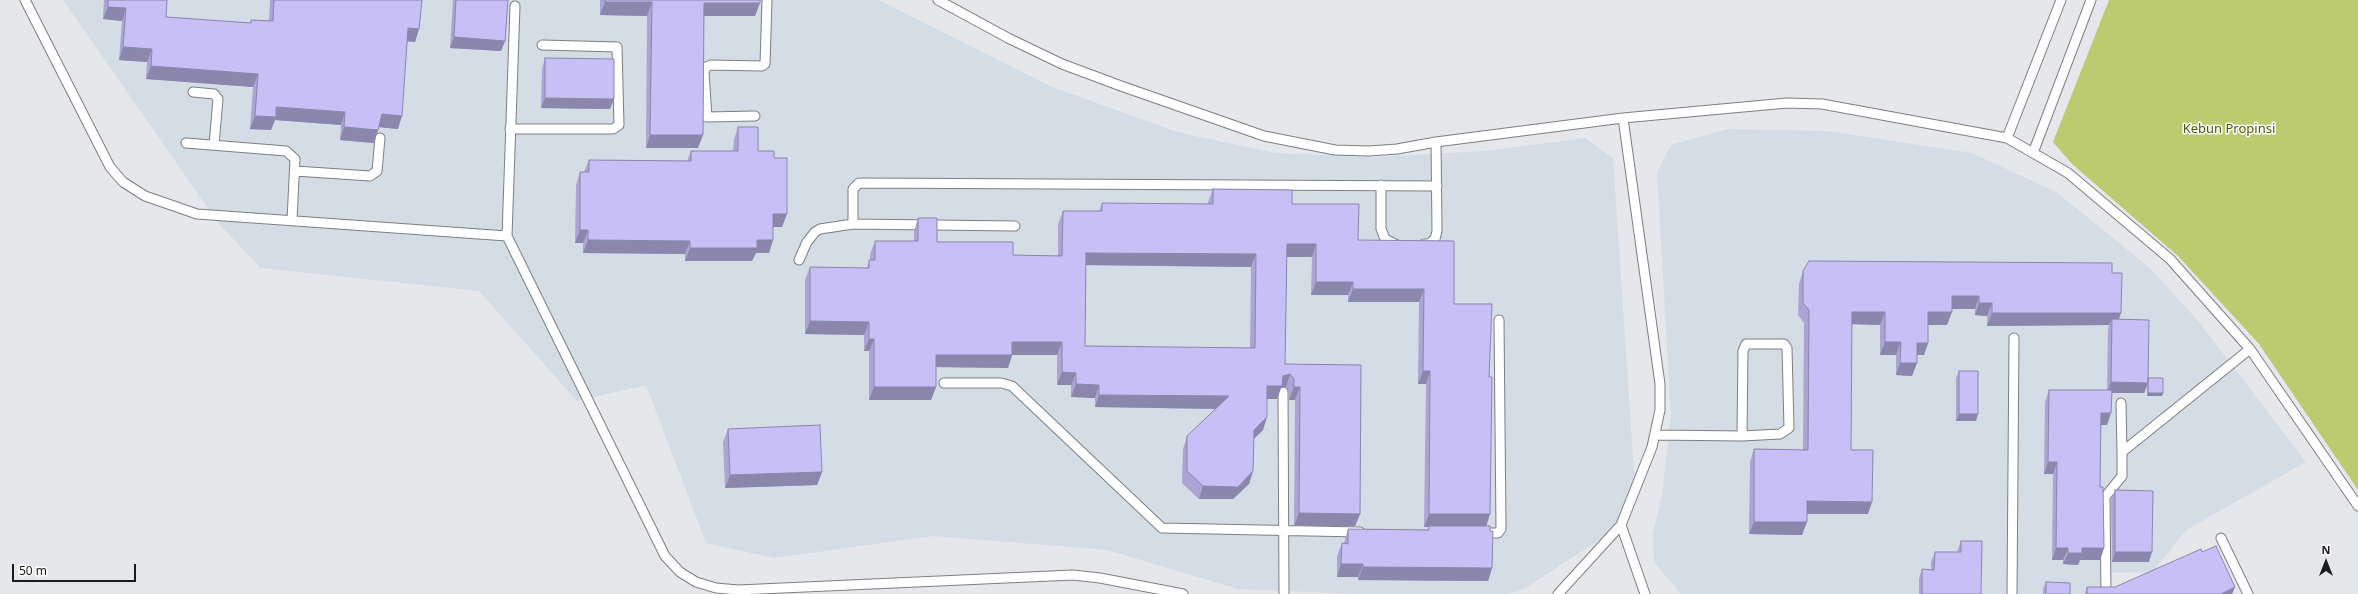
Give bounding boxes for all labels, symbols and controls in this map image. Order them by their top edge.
park label: Kebun Propinsi [2183,121,2275,137]
north arrow [2306,542,2346,582]
text: N [2322,542,2330,557]
scale bar [14,556,138,582]
text: 50 m [19,562,47,579]

